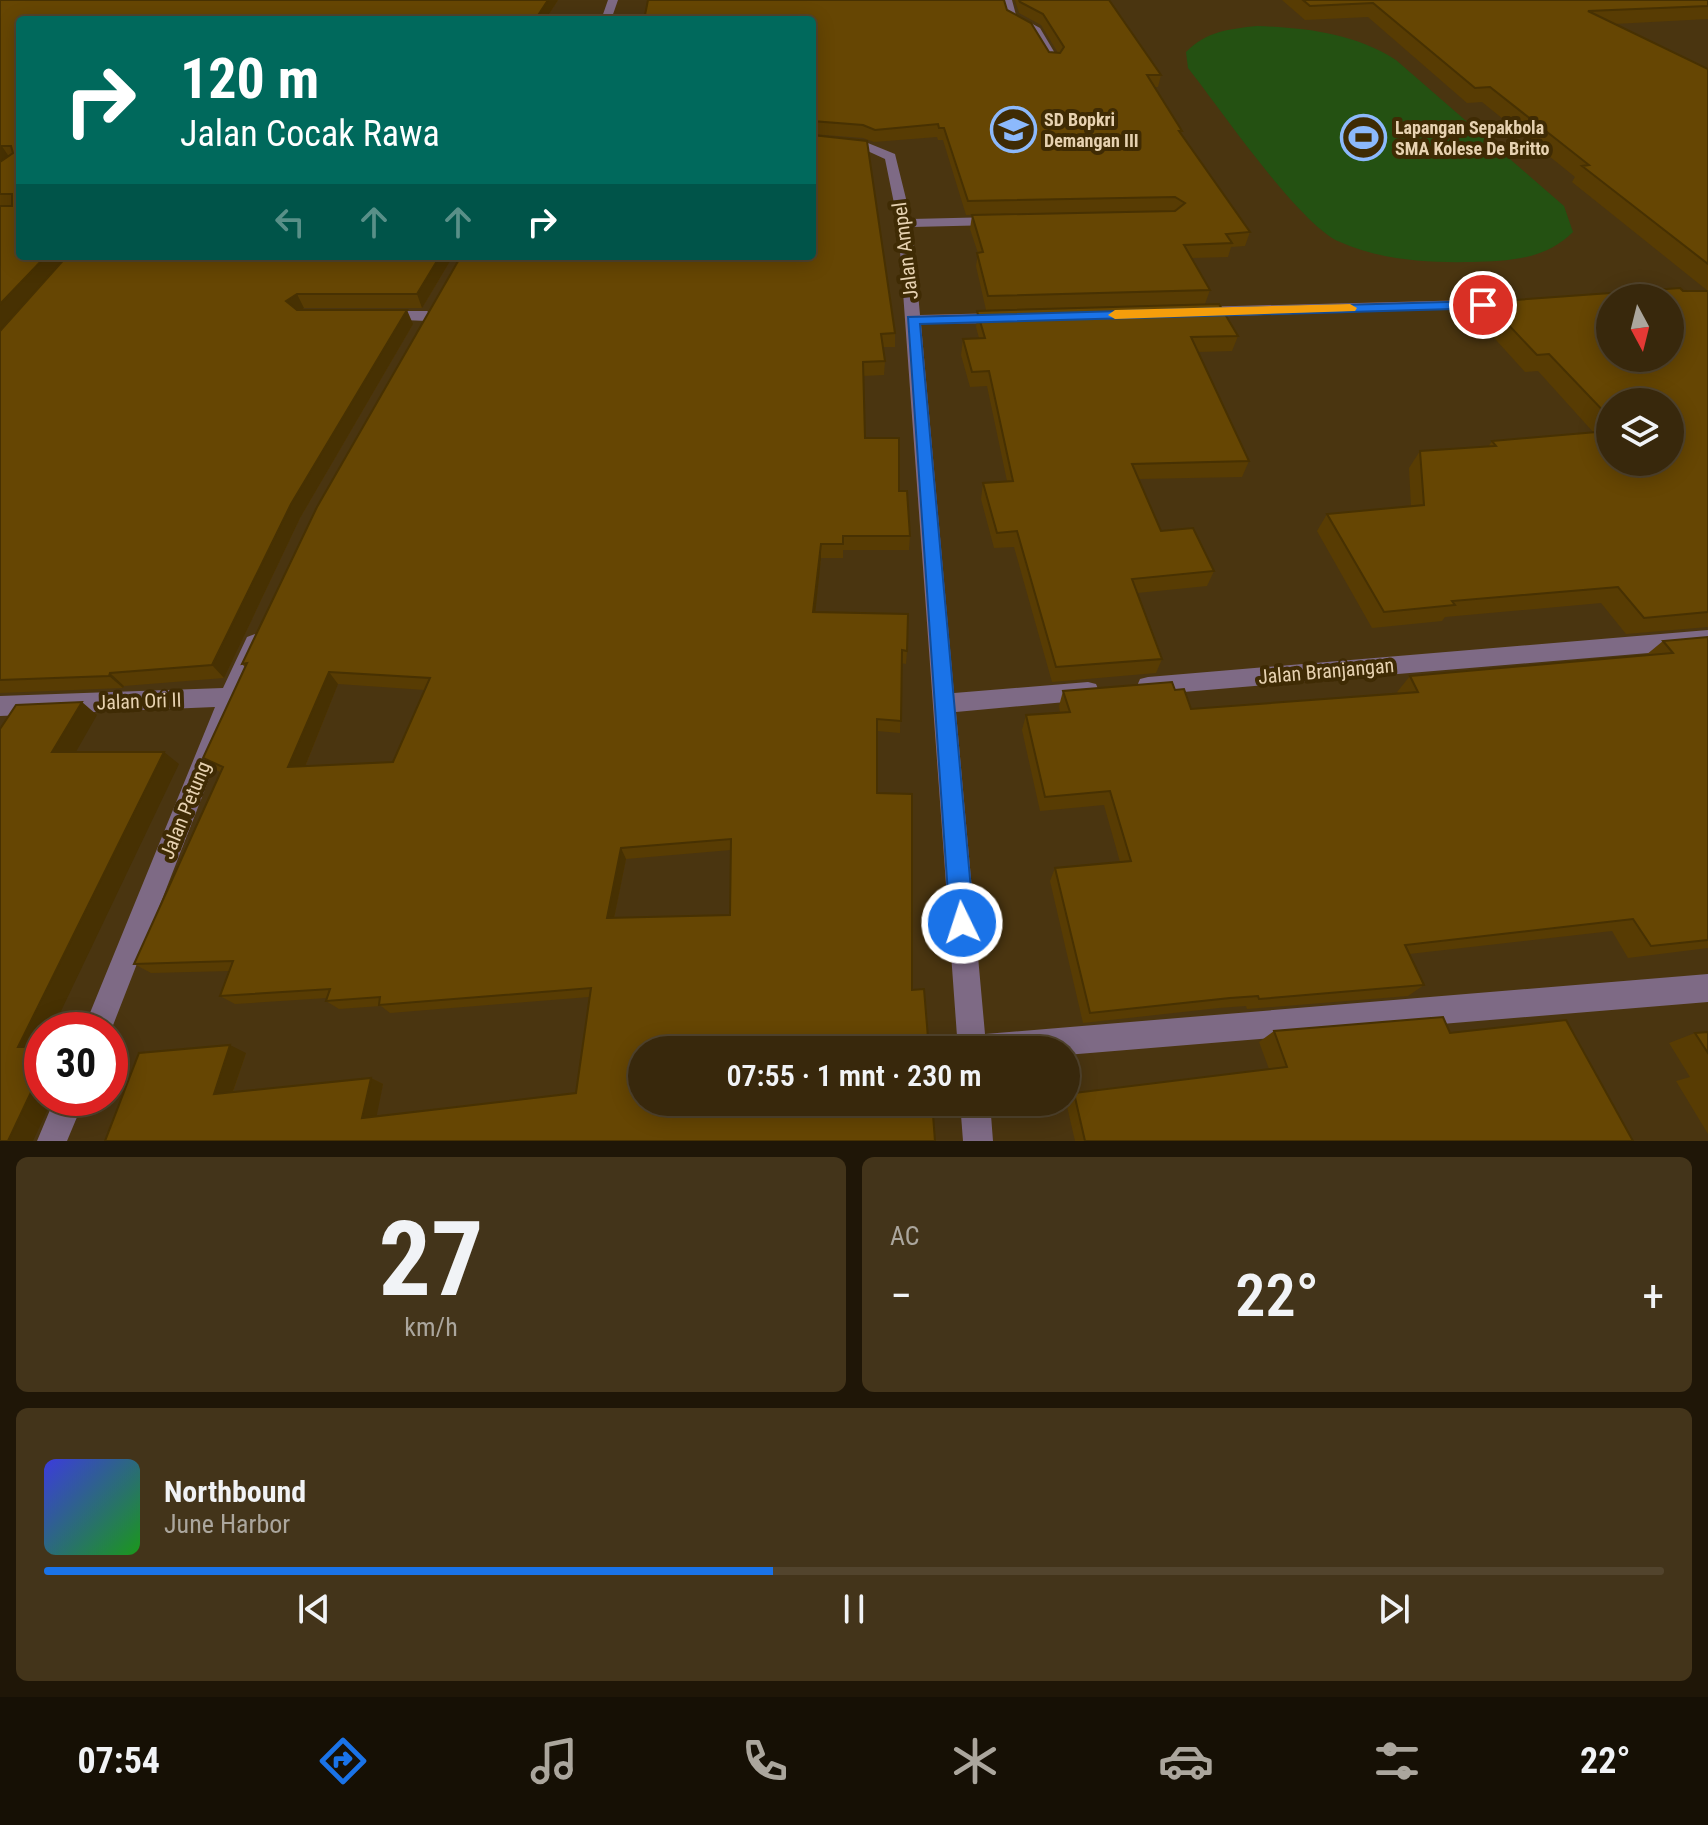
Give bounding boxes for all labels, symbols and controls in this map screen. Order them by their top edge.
text: 120 m [180,46,319,112]
icon: right [48,48,152,152]
school or university icon: SD Bopkri Demangan III [989,105,1037,153]
place label: SD Bopkri Demangan III [1044,109,1139,151]
text: Jalan Cocak Rawa [180,113,440,155]
sports icon: Lapangan Sepakbola SMA Kolese De Britto [1340,113,1388,161]
place label: Lapangan Sepakbola SMA Kolese De Britto [1395,117,1549,159]
icon: left [268,200,312,244]
icon: ahead [352,200,396,244]
icon: ahead [436,200,480,244]
icon: right [520,200,564,244]
street label: Jalan Ampel [887,201,923,301]
pin [1449,271,1517,339]
icon: arrive [1461,283,1505,327]
north arrow [1596,284,1684,372]
map controls [1596,284,1684,476]
button: layers [1596,388,1684,476]
street label: Jalan Branjangan [1257,653,1395,689]
street label: Jalan Ori II [96,688,182,714]
street label: Jalan Petung [155,758,215,862]
position arrow [920,881,1004,965]
speed limit sign: 30 [24,1012,128,1116]
text: 07:55 · 1 mnt · 230 m [726,1058,982,1093]
text: 27 [378,1199,484,1320]
text: AC [890,1221,920,1251]
text: 22° [1235,1260,1319,1331]
text: − [890,1270,912,1322]
text: + [1642,1270,1664,1322]
text: km/h [404,1312,458,1342]
text: Northbound [164,1474,306,1509]
text: June Harbor [164,1509,290,1539]
icon: previous [292,1587,336,1631]
icon: pause [832,1587,876,1631]
icon: next [1372,1587,1416,1631]
icon: directions [315,1733,371,1789]
icon: music [526,1733,582,1789]
icon: phone [737,1733,793,1789]
icon: climate [947,1733,1003,1789]
icon: car [1158,1733,1214,1789]
icon: filters [1369,1733,1425,1789]
text: 07:54 [77,1740,160,1782]
text: 22° [1580,1740,1630,1782]

